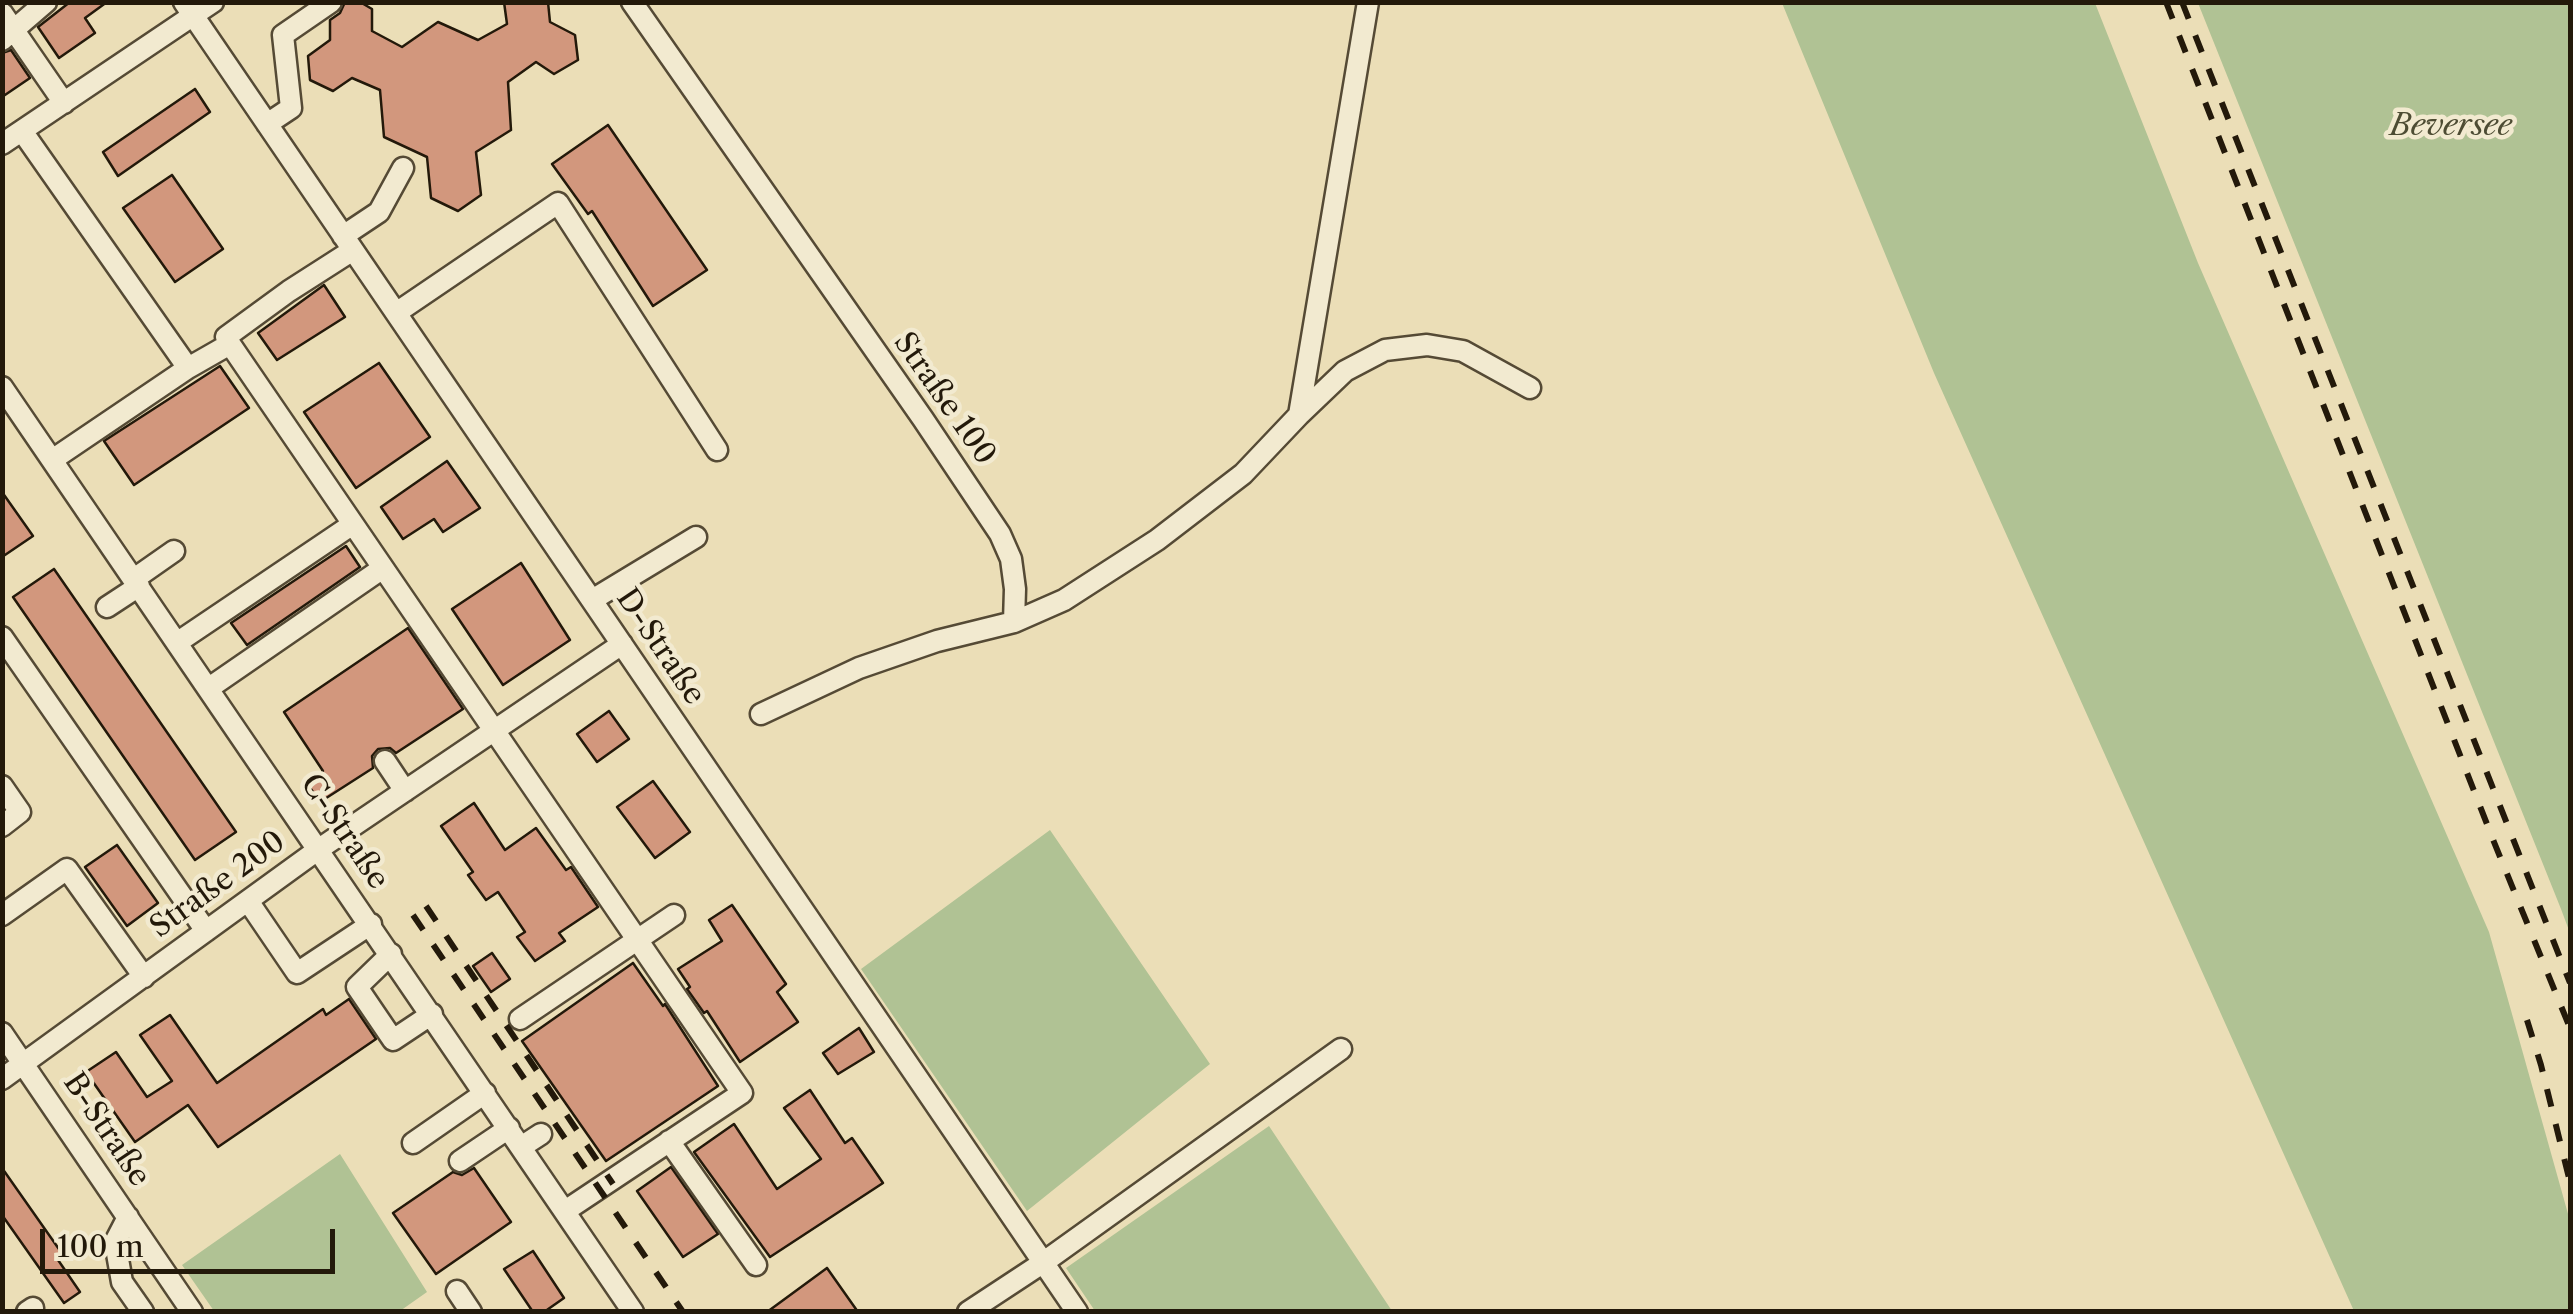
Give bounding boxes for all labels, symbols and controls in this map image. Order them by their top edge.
park label: Beversee [2390,108,2512,144]
street label: Straße 100 [885,326,1003,472]
street label: D-Straße [608,582,712,712]
street label: C-Straße [292,767,396,897]
street label: Straße 200 [144,824,292,946]
street label: B-Straße [55,1066,157,1194]
scale bar [45,1209,340,1271]
text: 100 m [57,1228,144,1265]

